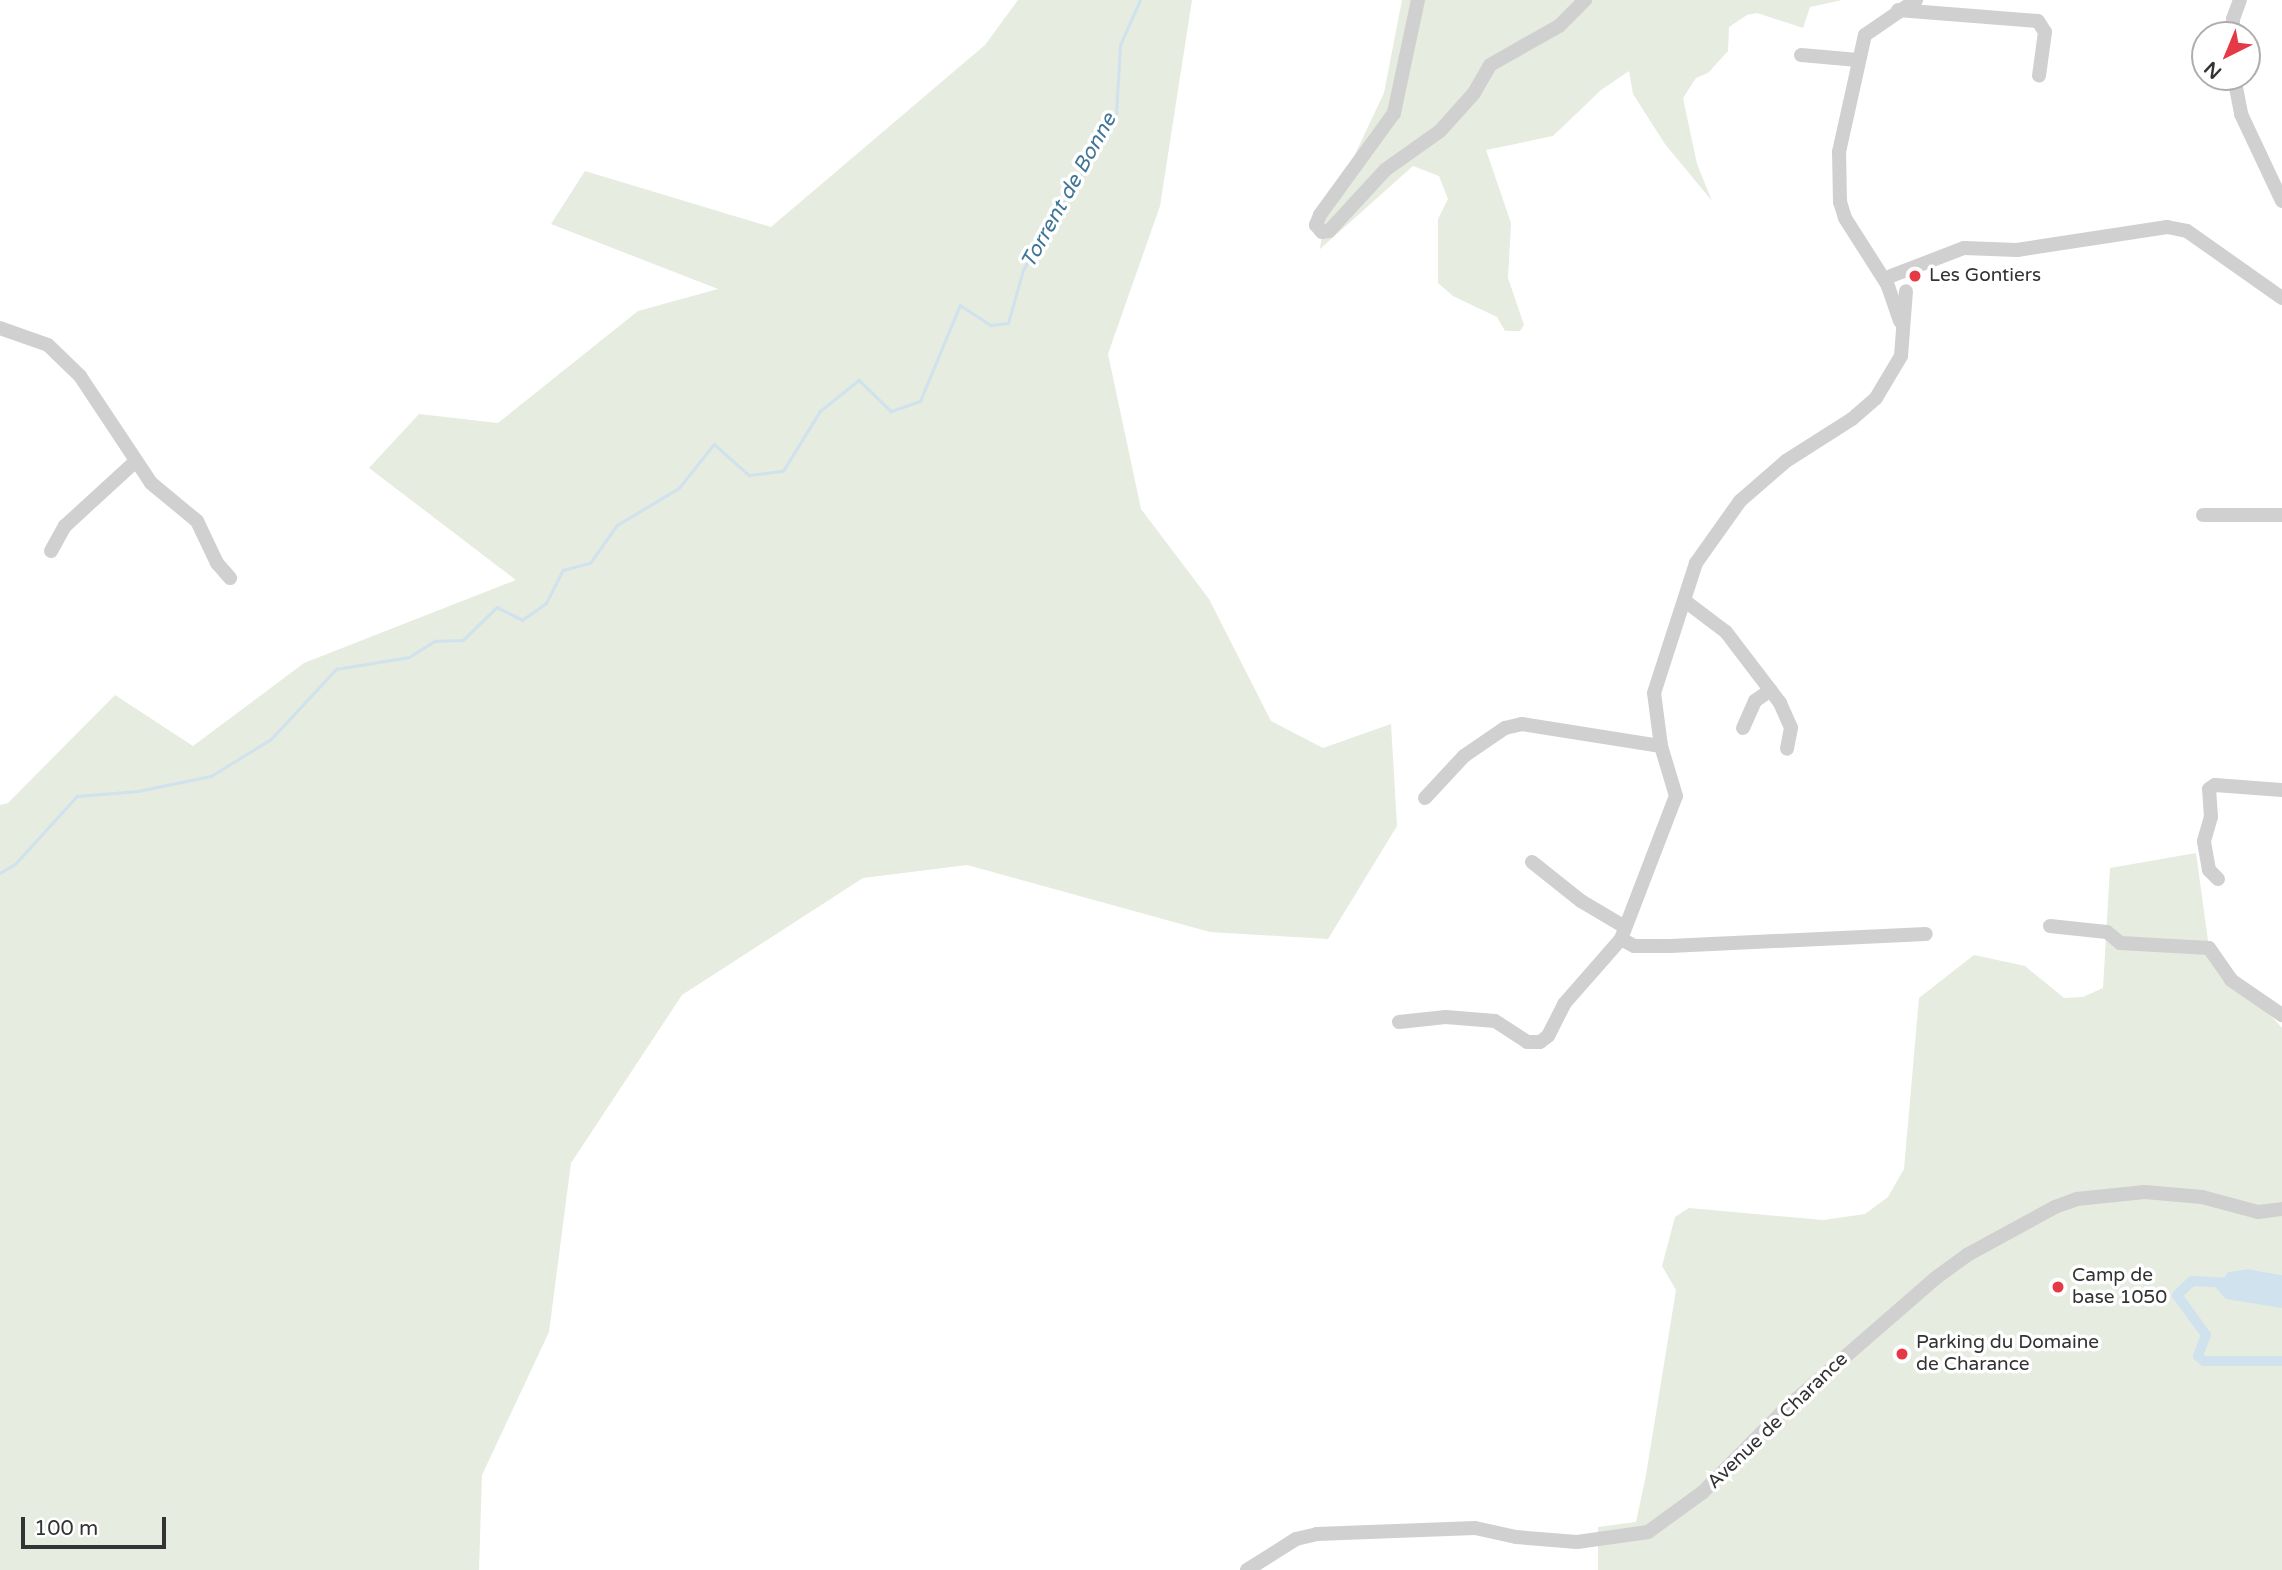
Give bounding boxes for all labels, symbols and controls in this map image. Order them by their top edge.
north arrow [2191,21,2261,91]
text: N [2200,57,2226,83]
water label: Torrent de Bonne [1016,109,1122,273]
place label: Les Gontiers [1929,265,2041,287]
marker: Les Gontiers [1907,268,1923,284]
place label: Camp de base 1050 [2072,1265,2167,1309]
marker: Camp de base 1050 [2050,1279,2066,1295]
place label: Parking du Domaine de Charance [1916,1332,2099,1376]
marker: Parking du Domaine de Charance [1894,1346,1910,1362]
street label: Avenue de Charance [1703,1348,1853,1494]
scale bar [24,1504,170,1548]
text: 100 m [34,1516,98,1541]

